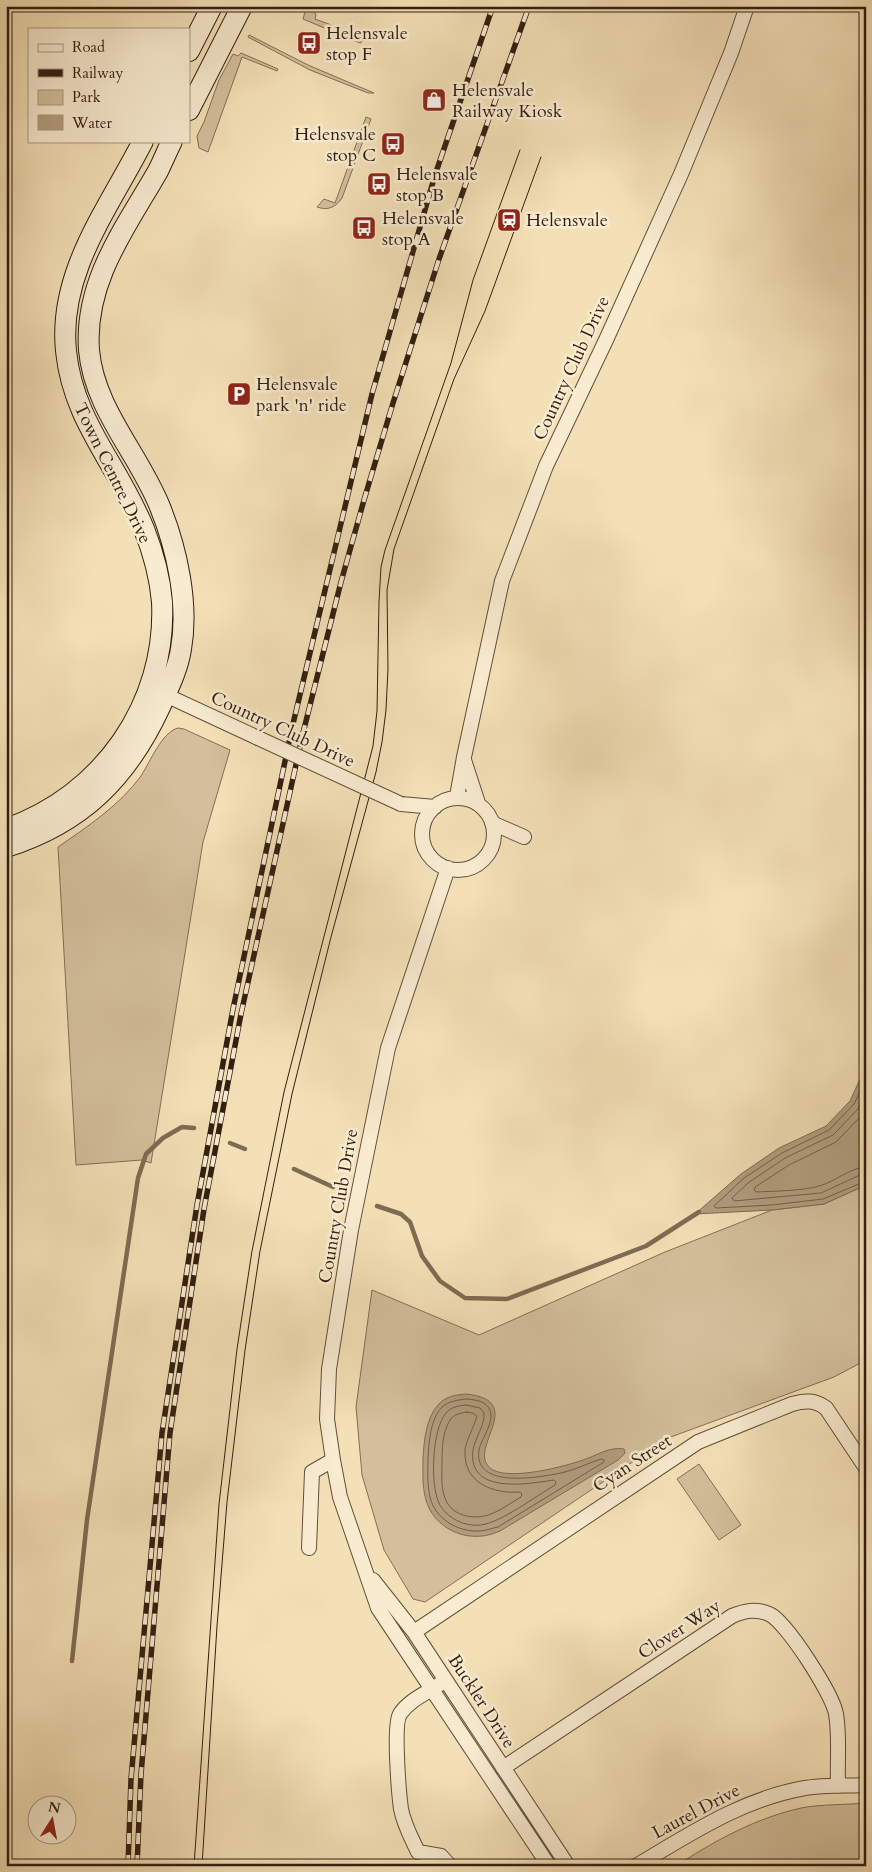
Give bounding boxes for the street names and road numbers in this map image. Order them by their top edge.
street label: Country Club Drive [527,292,616,444]
street label: Town Centre Drive [68,399,157,548]
street label: Country Club Drive [207,685,359,774]
street label: Country Club Drive [313,1127,364,1285]
street label: Cyan Street [588,1428,677,1498]
street label: Clover Way [633,1593,726,1665]
street label: Buckler Drive [442,1649,521,1753]
street label: Laurel Drive [648,1778,745,1845]

